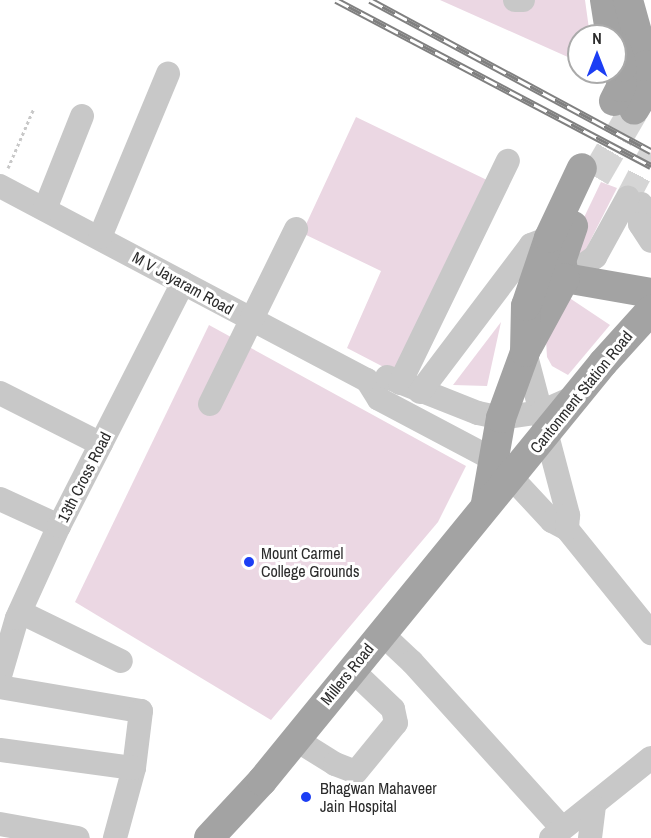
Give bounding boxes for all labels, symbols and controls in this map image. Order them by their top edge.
north arrow [567,24,627,84]
text: N [592,27,602,49]
street label: M V Jayaram Road [129,247,237,319]
street label: Cantonment Station Road [526,327,636,457]
street label: 13th Cross Road [53,429,115,525]
place label: Mount Carmel College Grounds [261,543,359,581]
marker: Mount Carmel College Grounds [242,555,256,569]
street label: Millers Road [316,639,378,709]
place label: Bhagwan Mahaveer Jain Hospital [320,778,437,816]
marker: Bhagwan Mahaveer Jain Hospital [297,788,315,806]

